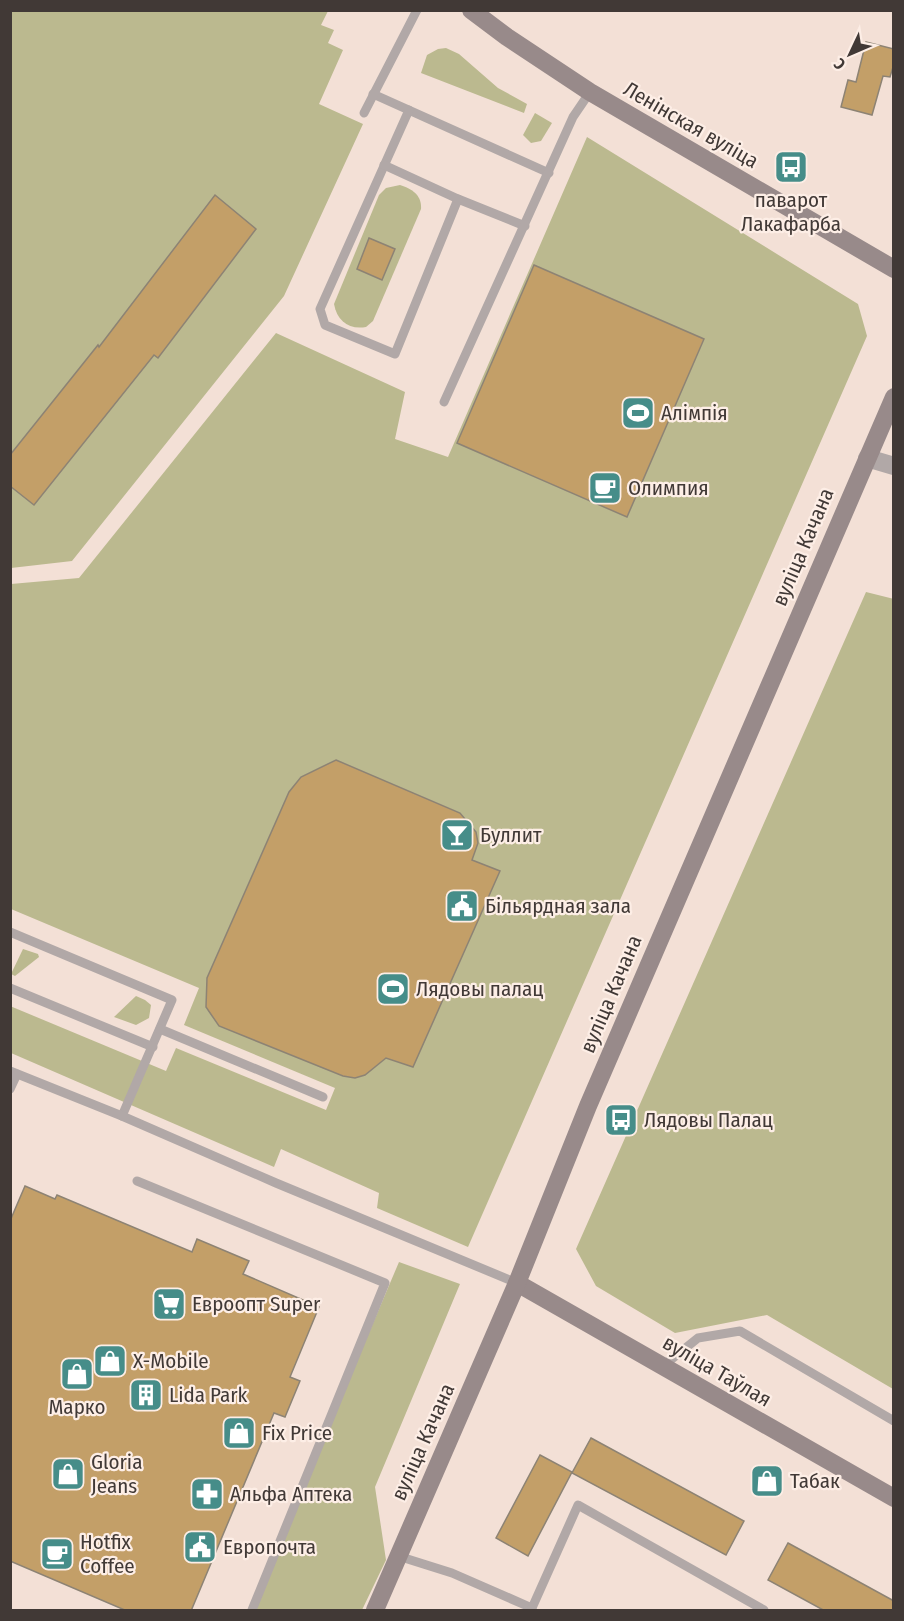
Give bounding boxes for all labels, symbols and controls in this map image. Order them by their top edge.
north arrow [820,24,880,84]
text: С [829,54,849,74]
street label: Ленінская вуліца [619,76,763,174]
bus stop icon: паварот Лакафарба [773,149,809,185]
place label: паварот Лакафарба [741,187,841,237]
sports icon: Алімпія [620,395,656,431]
place label: Алімпія [661,400,728,426]
cafe icon: Олимпия [587,470,623,506]
place label: Олимпия [628,475,709,501]
street label: вуліца Качана [767,484,839,610]
bar icon: Буллит [439,817,475,853]
place label: Буллит [480,822,542,848]
public building icon: Більярдная зала [444,888,480,924]
place label: Більярдная зала [485,893,631,919]
street label: вуліца Качана [575,931,647,1057]
sports icon: Лядовы палац [375,971,411,1007]
place label: Лядовы палац [416,976,543,1002]
bus stop icon: Лядовы Палац [603,1102,639,1138]
place label: Лядовы Палац [644,1107,773,1133]
supermarket icon: Евроопт Super [151,1286,187,1322]
place label: Евроопт Super [192,1291,321,1317]
street label: вуліца Таўлая [658,1329,776,1413]
shop icon: X-Mobile [92,1343,128,1379]
place label: X-Mobile [133,1348,209,1374]
shop icon: Марко [59,1356,95,1392]
building icon: Lida Park [128,1377,164,1413]
street label: вуліца Качана [386,1379,460,1505]
place label: Lida Park [169,1382,248,1408]
place label: Марко [48,1394,106,1420]
shop icon: Fix Price [221,1415,257,1451]
place label: Fix Price [262,1420,332,1446]
place label: Gloria Jeans [91,1449,142,1499]
shop icon: Gloria Jeans [50,1456,86,1492]
shop icon: Табак [749,1463,785,1499]
place label: Табак [790,1468,840,1494]
pharmacy icon: Альфа Аптека [189,1476,225,1512]
place label: Альфа Аптека [230,1481,352,1507]
place label: Hotfix Coffee [80,1529,135,1579]
public building icon: Европочта [182,1529,218,1565]
place label: Европочта [223,1534,316,1560]
cafe icon: Hotfix Coffee [39,1536,75,1572]

